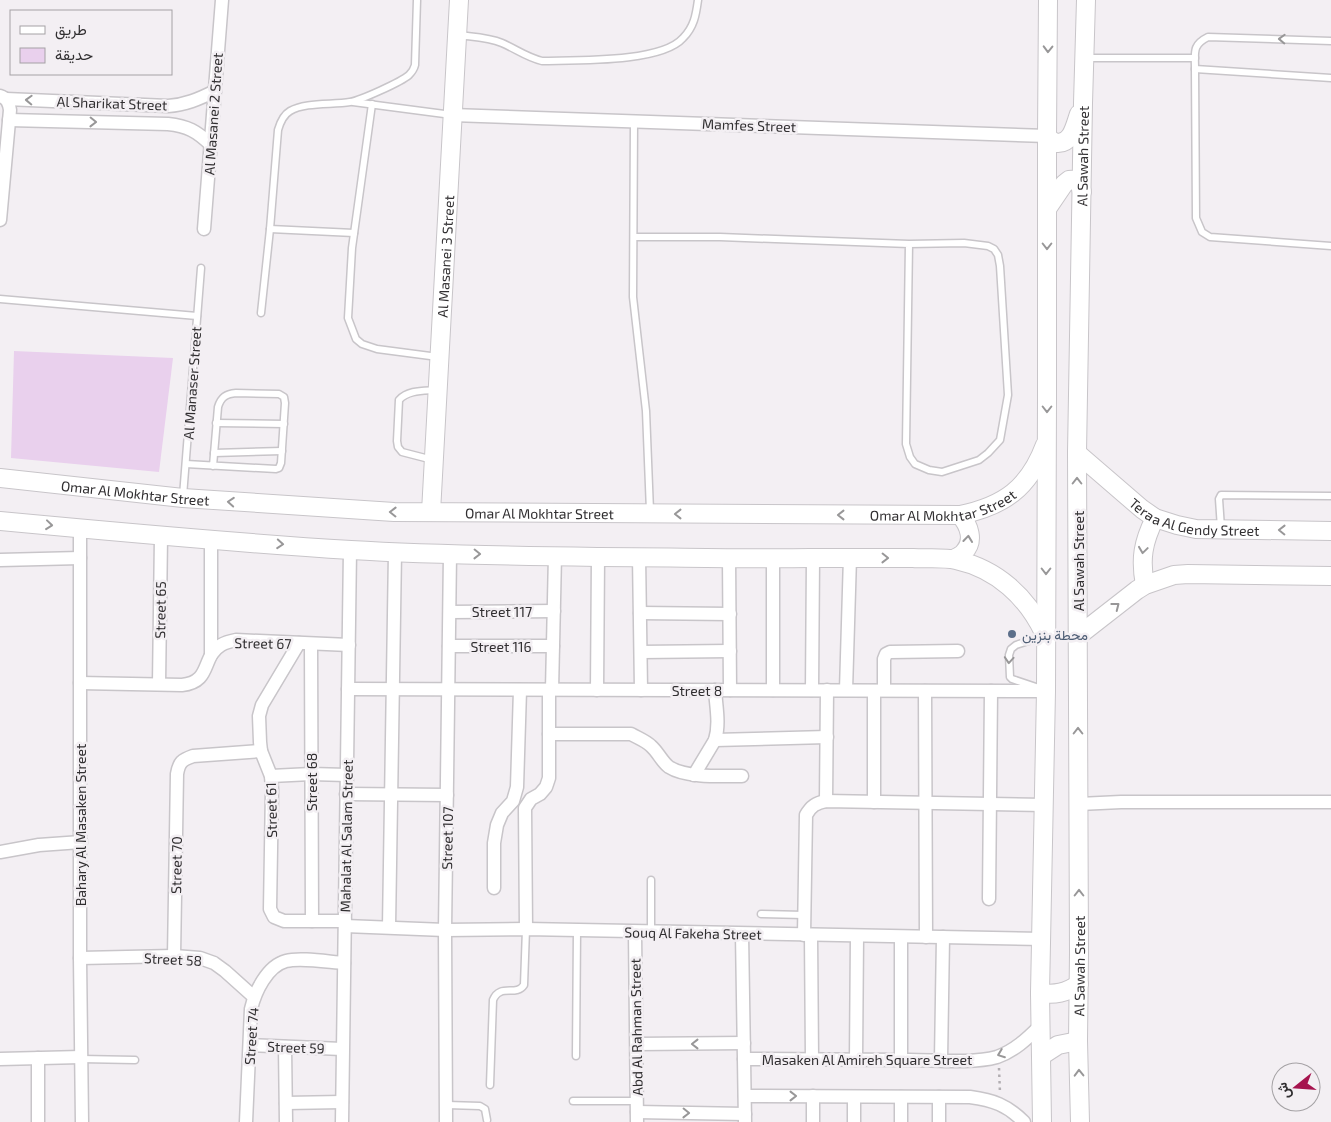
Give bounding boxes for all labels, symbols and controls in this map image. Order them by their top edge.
legend [10,10,172,75]
text: طريق [55,20,87,40]
one-way arrow [1278,34,1286,45]
text: حديقة [55,45,93,64]
one-way arrow [1043,45,1053,53]
street label: Al Masanei 2 Street [200,52,226,176]
street label: Al Sharikat Street [56,93,168,113]
one-way arrow [25,94,33,105]
street label: Al Sawah Street [1073,106,1091,207]
street label: Mamfes Street [702,115,796,135]
one-way arrow [90,117,97,127]
street label: Al Masanei 3 Street [433,195,457,318]
one-way arrow [1042,242,1052,250]
street label: Al Manaser Street [180,326,204,440]
one-way arrow [1042,405,1052,413]
street label: Omar Al Mokhtar Street [60,476,210,508]
one-way arrow [1072,477,1082,484]
street label: Omar Al Mokhtar Street [870,485,1019,524]
street label: Teraa Al Gendy Street [1126,494,1260,538]
one-way arrow [227,496,235,507]
street label: Omar Al Mokhtar Street [465,504,614,522]
one-way arrow [389,507,396,517]
one-way arrow [674,509,682,519]
one-way arrow [836,510,844,520]
street label: Al Sawah Street [1070,511,1087,611]
one-way arrow [45,519,53,530]
one-way arrow [1278,525,1286,535]
one-way arrow [962,535,973,543]
one-way arrow [276,539,284,550]
one-way arrow [1139,546,1149,555]
one-way arrow [474,549,482,560]
one-way arrow [882,553,889,563]
one-way arrow [1041,568,1051,575]
street label: Street 65 [151,581,169,639]
street label: Street 117 [472,603,532,620]
one-way arrow [1110,604,1119,612]
place label: محطة بنزين [1022,626,1088,644]
marker: محطة بنزين [1006,628,1018,640]
street label: Street 67 [234,634,292,652]
street label: Street 116 [470,638,532,655]
one-way arrow [1004,657,1015,665]
street label: Street 8 [672,682,722,699]
one-way arrow [1073,727,1084,735]
street label: Bahary Al Masaken Street [72,744,89,906]
street label: Street 68 [303,753,320,811]
street label: Mahalat Al Salam Street [336,759,356,913]
street label: Street 61 [262,782,280,838]
street label: Street 107 [438,806,456,870]
street label: Street 70 [167,836,185,894]
one-way arrow [1074,889,1084,897]
street label: Al Sawah Street [1070,916,1088,1016]
street label: Souq Al Fakeha Street [624,923,762,943]
street label: Street 58 [144,949,202,969]
street label: Abd Al Rahman Street [626,958,646,1096]
street label: Street 74 [241,1007,261,1065]
street label: Street 59 [267,1038,325,1056]
one-way arrow [691,1039,698,1049]
one-way arrow [997,1048,1006,1059]
street label: Masaken Al Amireh Square Street [762,1051,972,1068]
north arrow [1271,1062,1321,1112]
one-way arrow [1074,1069,1084,1077]
text: ش [1272,1080,1295,1101]
one-way arrow [790,1091,798,1101]
one-way arrow [682,1108,690,1118]

